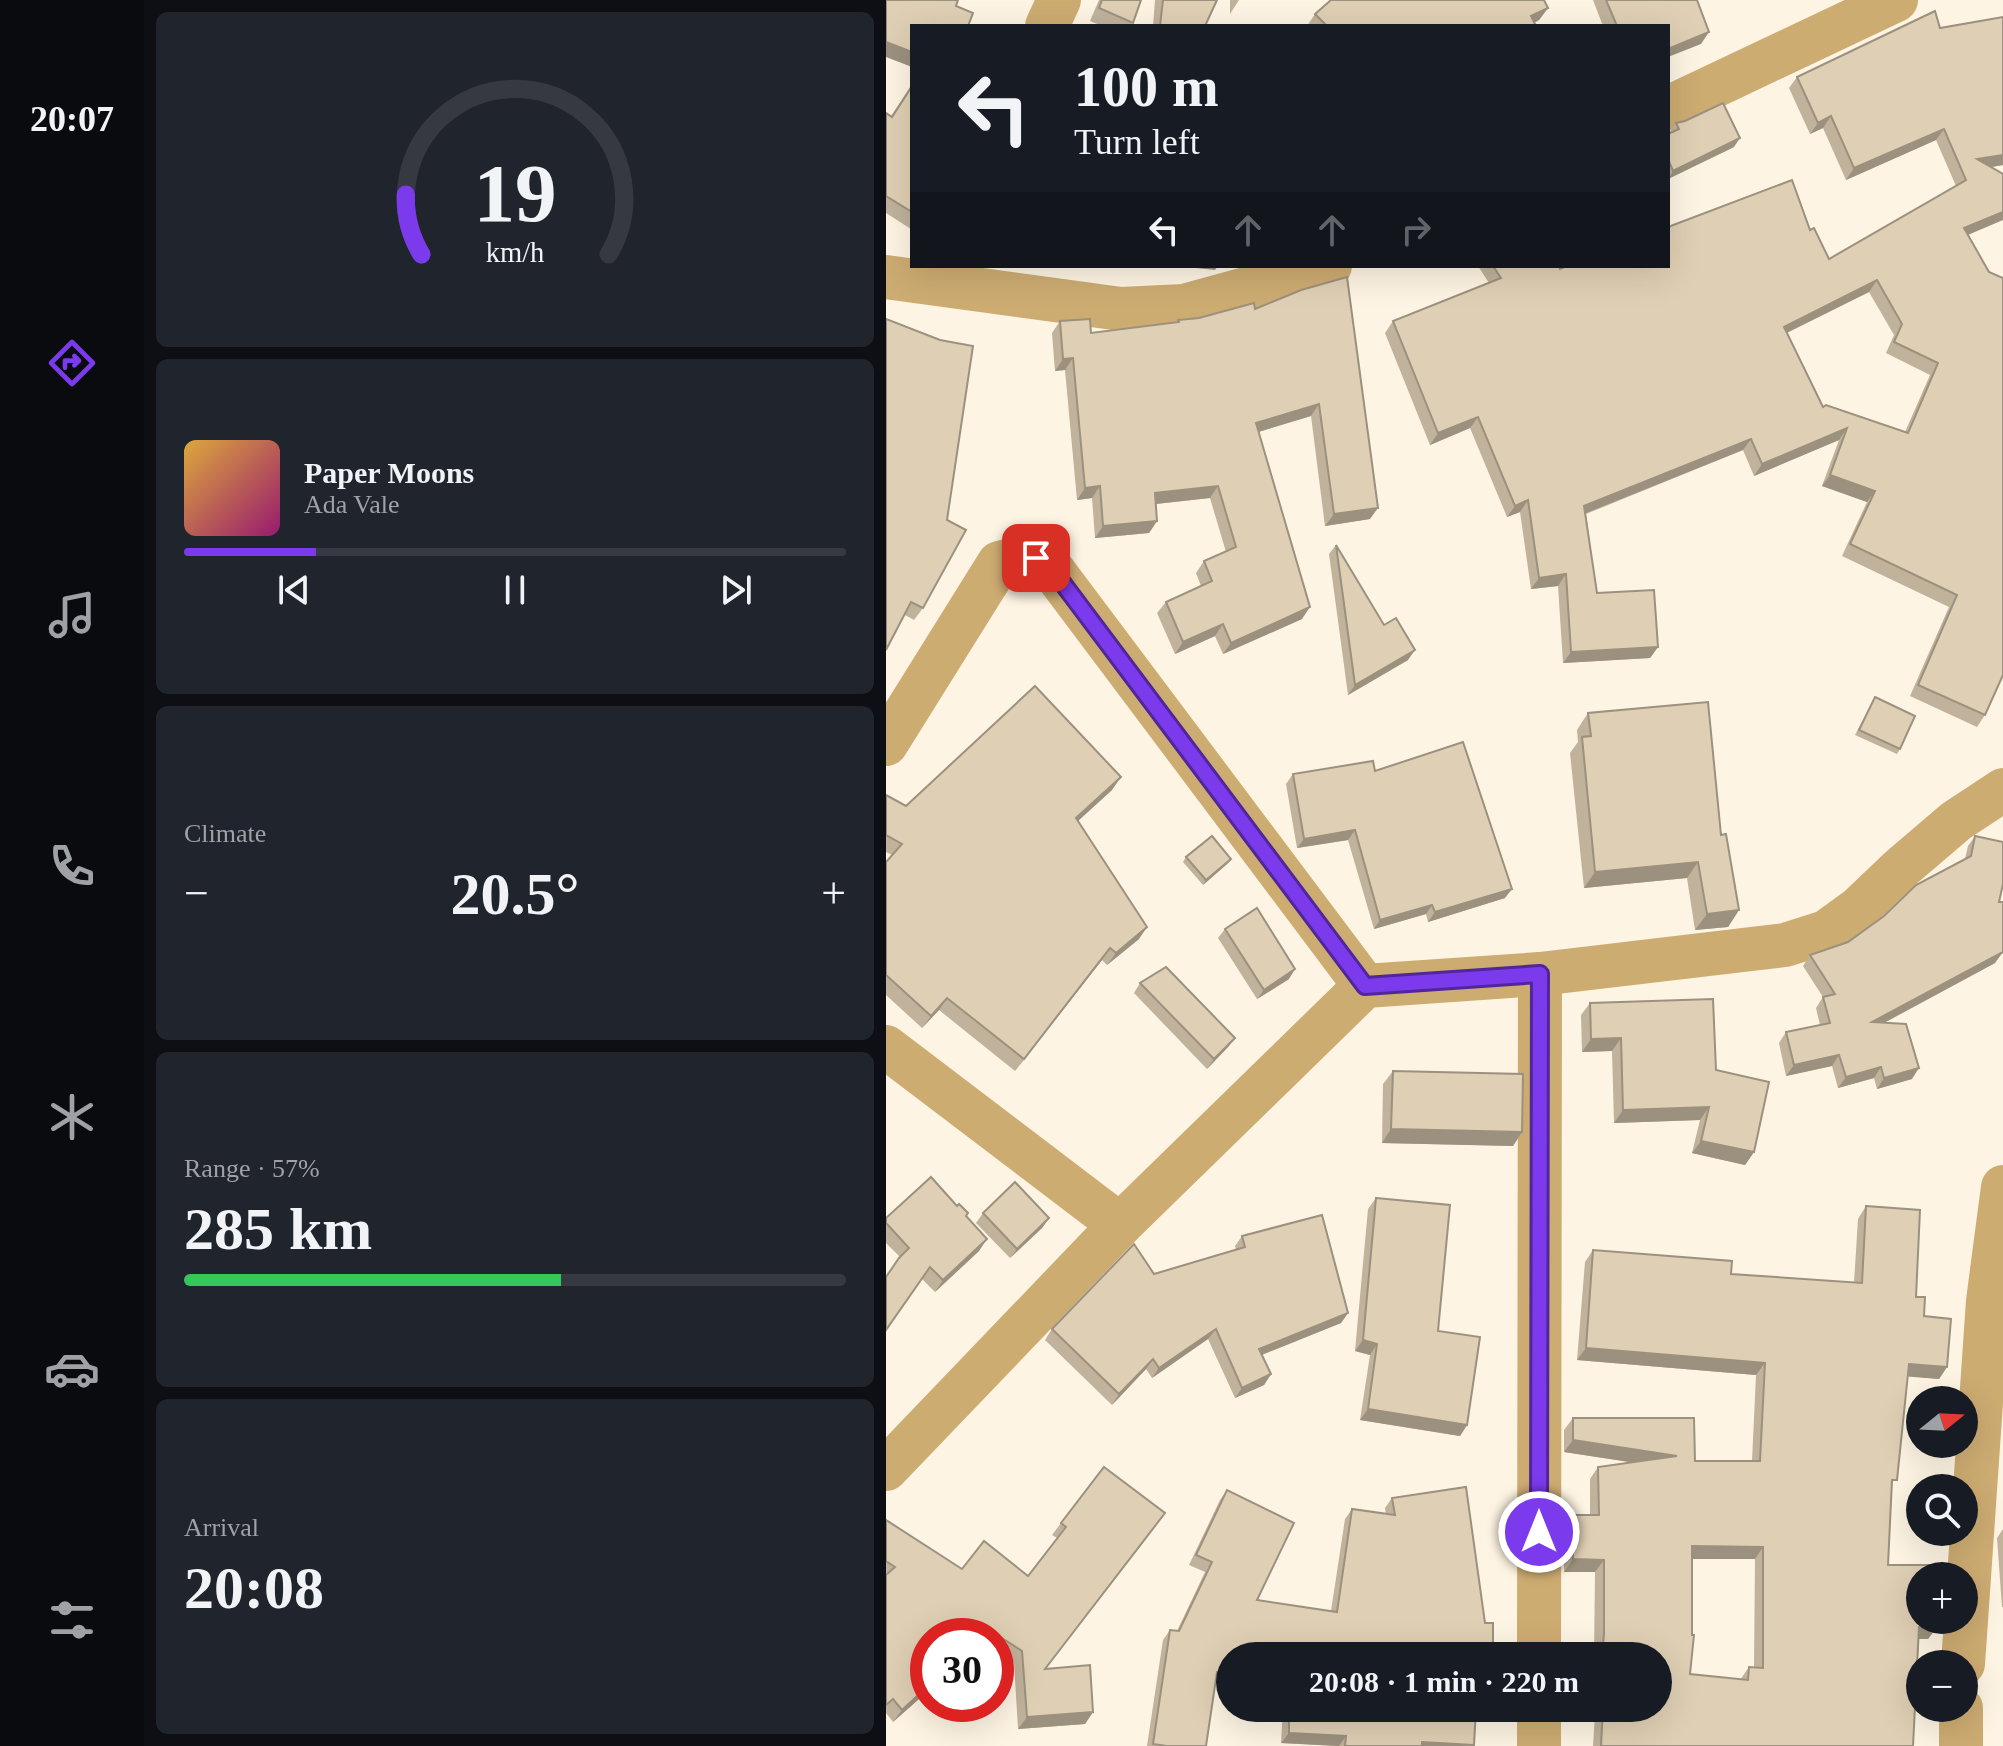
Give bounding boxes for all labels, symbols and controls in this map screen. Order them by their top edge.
icon: left [942,56,1046,160]
text: 100 m [1074,56,1219,118]
text: 20:07 [30,99,114,139]
text: Turn left [1074,122,1200,162]
text: 19 [473,147,557,239]
icon: left [1142,208,1186,252]
icon: ahead [1226,208,1270,252]
icon: ahead [1310,208,1354,252]
icon: right [1394,208,1438,252]
text: km/h [486,238,544,269]
icon: directions [44,335,100,391]
text: Paper Moons [304,456,474,489]
text: Ada Vale [304,490,400,519]
pin [1002,524,1070,592]
icon: arrive [1014,536,1058,580]
icon: previous [272,568,316,612]
icon: pause [493,568,537,612]
icon: next [714,568,758,612]
icon: music [44,587,100,643]
text: Climate [184,819,266,848]
icon: phone [44,838,100,894]
text: 20.5° [451,861,580,927]
text: − [184,869,209,918]
text: + [821,869,846,918]
icon: climate [44,1089,100,1145]
text: Range · 57% [184,1154,320,1183]
text: 285 km [184,1196,372,1262]
icon: car [44,1341,100,1397]
north arrow [1906,1386,1978,1458]
map controls [1906,1386,1978,1722]
button: search [1906,1474,1978,1546]
position arrow [1497,1490,1581,1574]
text: Arrival [184,1513,259,1542]
text: 20:08 [184,1555,324,1621]
button: + [1906,1562,1978,1634]
icon: filters [44,1592,100,1648]
speed limit sign: 30 [910,1618,1014,1722]
button: − [1906,1650,1978,1722]
text: 20:08 · 1 min · 220 m [1309,1665,1579,1698]

